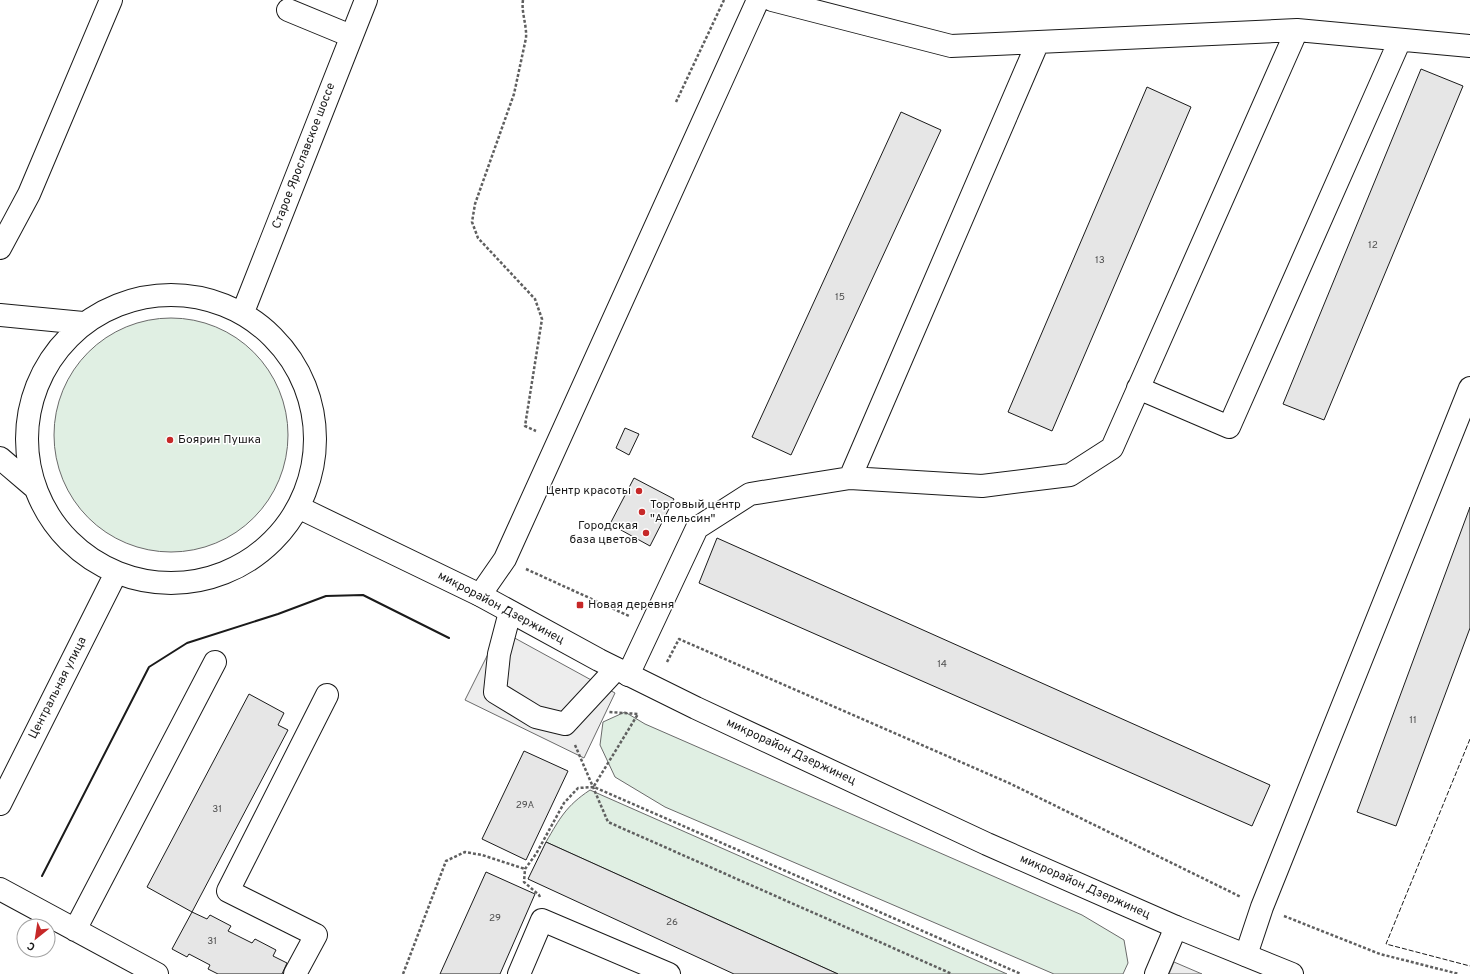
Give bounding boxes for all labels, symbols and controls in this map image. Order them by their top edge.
street label: Старое Ярославское шоссе [269,81,339,231]
house number: 12 [1368,239,1378,252]
house number: 13 [1095,254,1105,267]
house number: 15 [835,291,845,304]
place label: Боярин Пушка [178,432,261,448]
marker: Боярин Пушка [165,435,175,445]
place label: Центр красоты [546,483,631,499]
marker: Центр красоты [634,486,644,496]
place label: Торговый центр "Апельсин" [650,497,741,527]
marker: Торговый центр "Апельсин" [637,507,647,517]
place label: Городская база цветов [570,518,638,548]
marker: Городская база цветов [641,528,651,538]
street label: микрорайон Дзержинец [435,568,567,648]
place label: Новая деревня [588,597,674,613]
marker: Новая деревня [575,600,585,610]
street label: Центральная улица [25,634,91,742]
house number: 14 [937,658,947,671]
house number: 11 [1409,714,1417,727]
street label: микрорайон Дзержинец [724,715,858,789]
house number: 29А [516,799,534,812]
house number: 31 [212,803,222,816]
street label: микрорайон Дзержинец [1017,851,1153,923]
house number: 29 [489,912,501,925]
house number: 26 [666,916,678,929]
north arrow [16,918,56,958]
house number: 31 [207,935,217,948]
text: С [25,938,38,954]

